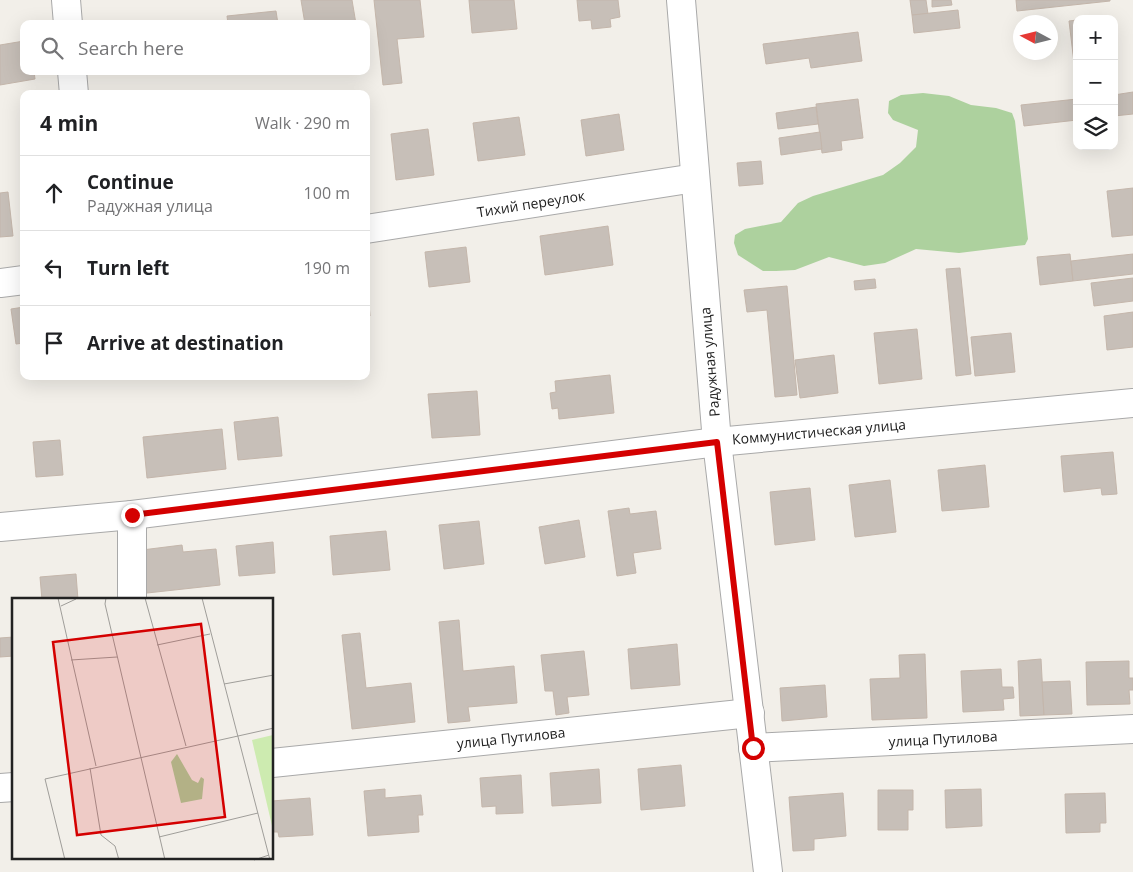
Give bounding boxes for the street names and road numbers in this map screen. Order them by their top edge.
street label: Тихий переулок [476,185,587,221]
street label: Радужная улица [695,306,724,418]
street label: Коммунистическая улица [731,414,907,449]
street label: улица Путилова [456,722,566,753]
street label: улица Путилова [888,726,998,751]

